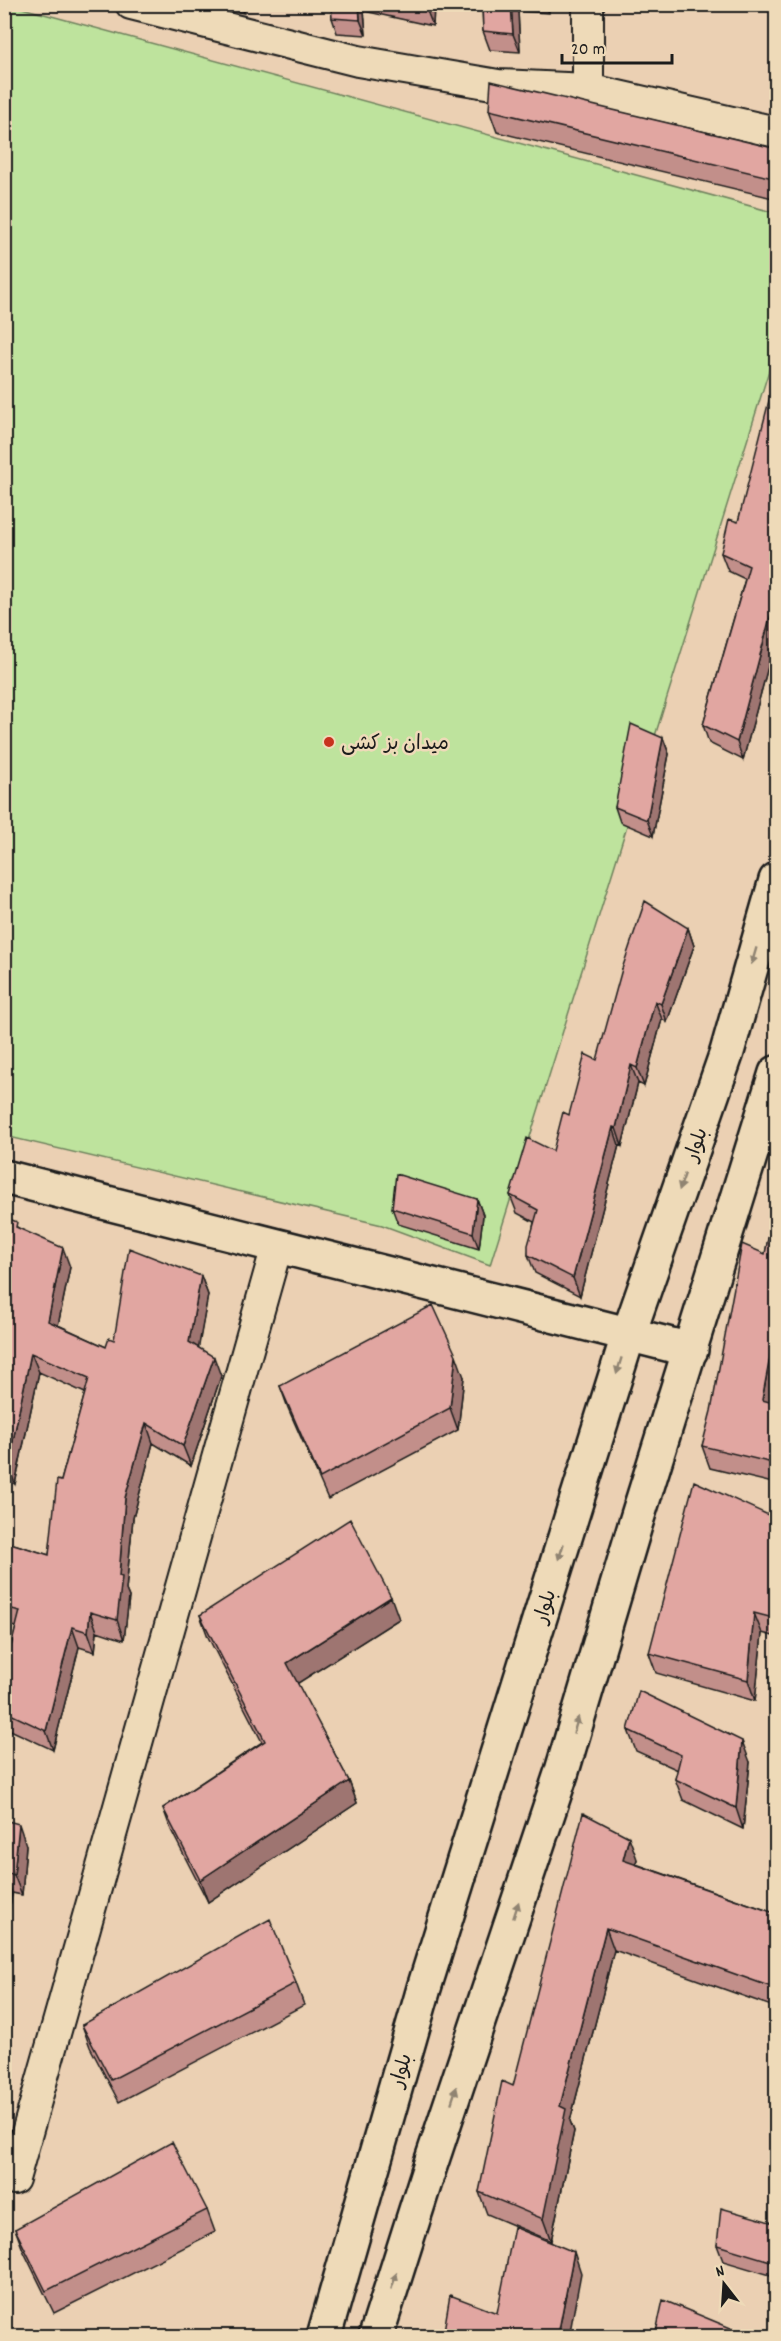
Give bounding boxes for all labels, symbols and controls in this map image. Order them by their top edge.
scale bar [562,27,672,65]
text: 20 m [571,38,605,63]
place label: میدان بز کشی [341,731,449,759]
marker: میدان بز کشی [322,735,336,749]
one-way arrow [749,947,759,965]
street label: بلوار [678,1124,717,1167]
one-way arrow [676,1173,686,1191]
one-way arrow [614,1357,623,1375]
one-way arrow [555,1543,565,1561]
street label: بلوار [528,1587,565,1629]
one-way arrow [572,1716,581,1734]
one-way arrow [511,1901,521,1919]
street label: بلوار [384,2051,421,2093]
one-way arrow [450,2086,459,2104]
north arrow [694,2254,754,2314]
text: N [713,2260,728,2284]
one-way arrow [390,2272,399,2290]

